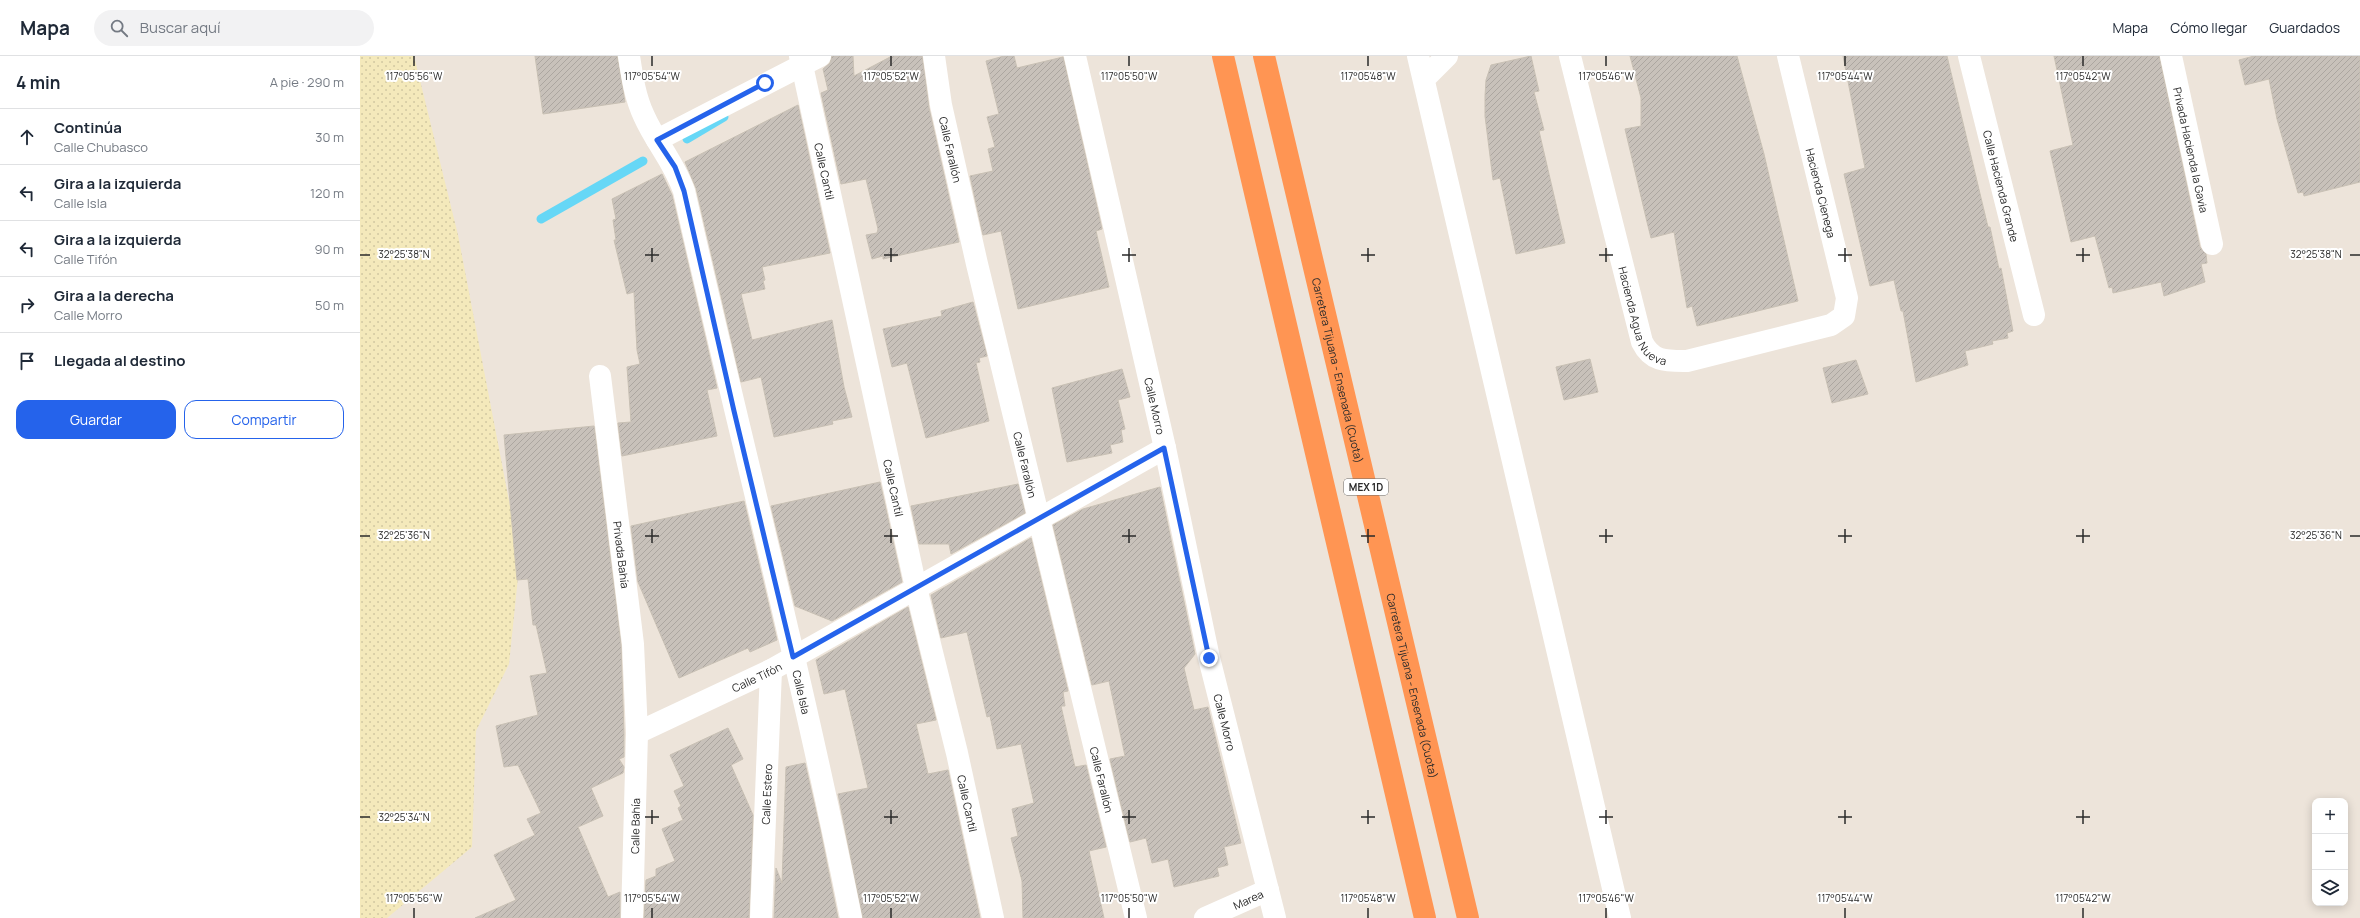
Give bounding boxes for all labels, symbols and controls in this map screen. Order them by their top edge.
search box [94,10,374,46]
text: Mapa [20,15,70,41]
icon: search [108,17,130,39]
text: Buscar aquí [140,17,220,38]
text: Mapa [2113,18,2148,37]
text: Cómo llegar [2170,18,2247,37]
text: Guardados [2269,18,2340,37]
text: 117°05'56"W [386,69,443,83]
text: 117°05'54"W [624,69,681,83]
text: 117°05'52"W [863,69,920,83]
text: 117°05'50"W [1101,69,1158,83]
text: 117°05'48"W [1340,69,1396,83]
text: 117°05'46"W [1578,69,1634,83]
text: 117°05'44"W [1818,69,1873,83]
text: 117°05'42"W [2055,69,2111,83]
text: 4 min [16,71,60,94]
text: A pie · 290 m [270,73,344,91]
route start [756,74,774,92]
street label: Privada Hacienda la Gavia [2170,86,2212,214]
street label: Calle Farallón [936,115,966,184]
text: Continúa [54,117,122,138]
icon: ahead [16,126,38,148]
text: 30 m [315,128,344,146]
street label: Calle Hacienda Grande [1980,129,2023,244]
text: Calle Chubasco [54,138,148,156]
street label: Calle Cantil [812,141,839,201]
street label: Hacienda Cienega [1803,147,1839,239]
text: Gira a la izquierda [54,173,181,194]
icon: left [16,182,38,204]
text: 120 m [310,184,344,202]
text: Calle Isla [54,194,107,212]
text: Gira a la izquierda [54,229,181,250]
icon: left [16,238,38,260]
text: 90 m [314,240,344,258]
text: 32°25'38"N [378,247,430,261]
text: 32°25'38"N [2290,247,2342,261]
text: Calle Tifón [54,250,117,268]
street label: Hacienda Agua Nueva [1616,265,1668,368]
street label: Carretera Tijuana - Ensenada (Cuota) [1309,276,1368,464]
text: Gira a la derecha [54,285,174,306]
icon: right [16,294,38,316]
text: 50 m [315,296,344,314]
text: Calle Morro [54,306,122,324]
icon: arrive [16,350,38,372]
text: Llegada al destino [54,350,186,371]
street label: Calle Morro [1142,376,1169,436]
button: Guardar [16,400,176,439]
button: Compartir [184,400,344,439]
street label: Calle Farallón [1011,430,1041,499]
street label: Calle Cantil [881,458,908,518]
road number: MEX 1D [1344,479,1388,495]
street label: Privada Bahía [610,520,634,589]
text: 32°25'36"N [378,528,430,542]
text: 32°25'36"N [2290,528,2342,542]
street label: Carretera Tijuana - Ensenada (Cuota) [1384,592,1442,780]
route end [1200,649,1218,667]
street label: Calle Tifón [729,658,784,695]
street label: Calle Isla [790,669,814,716]
street label: Calle Morro [1211,692,1240,753]
street label: Calle Farallón [1087,745,1118,814]
street label: Calle Estero [757,763,775,825]
street label: Calle Cantil [954,773,981,833]
street label: Calle Bahía [627,798,643,854]
map controls [2312,798,2348,906]
button: + [2312,798,2348,834]
text: 32°25'34"N [378,810,430,824]
button: − [2312,834,2348,870]
button: layers [2312,870,2348,906]
street label: Marea [1230,886,1265,912]
text: 117°05'56"W [386,891,443,905]
text: 117°05'54"W [624,891,681,905]
text: 117°05'52"W [863,891,920,905]
text: 117°05'50"W [1101,891,1158,905]
text: 117°05'48"W [1340,891,1396,905]
text: 117°05'46"W [1578,891,1634,905]
text: 117°05'44"W [1818,891,1873,905]
text: 117°05'42"W [2055,891,2111,905]

